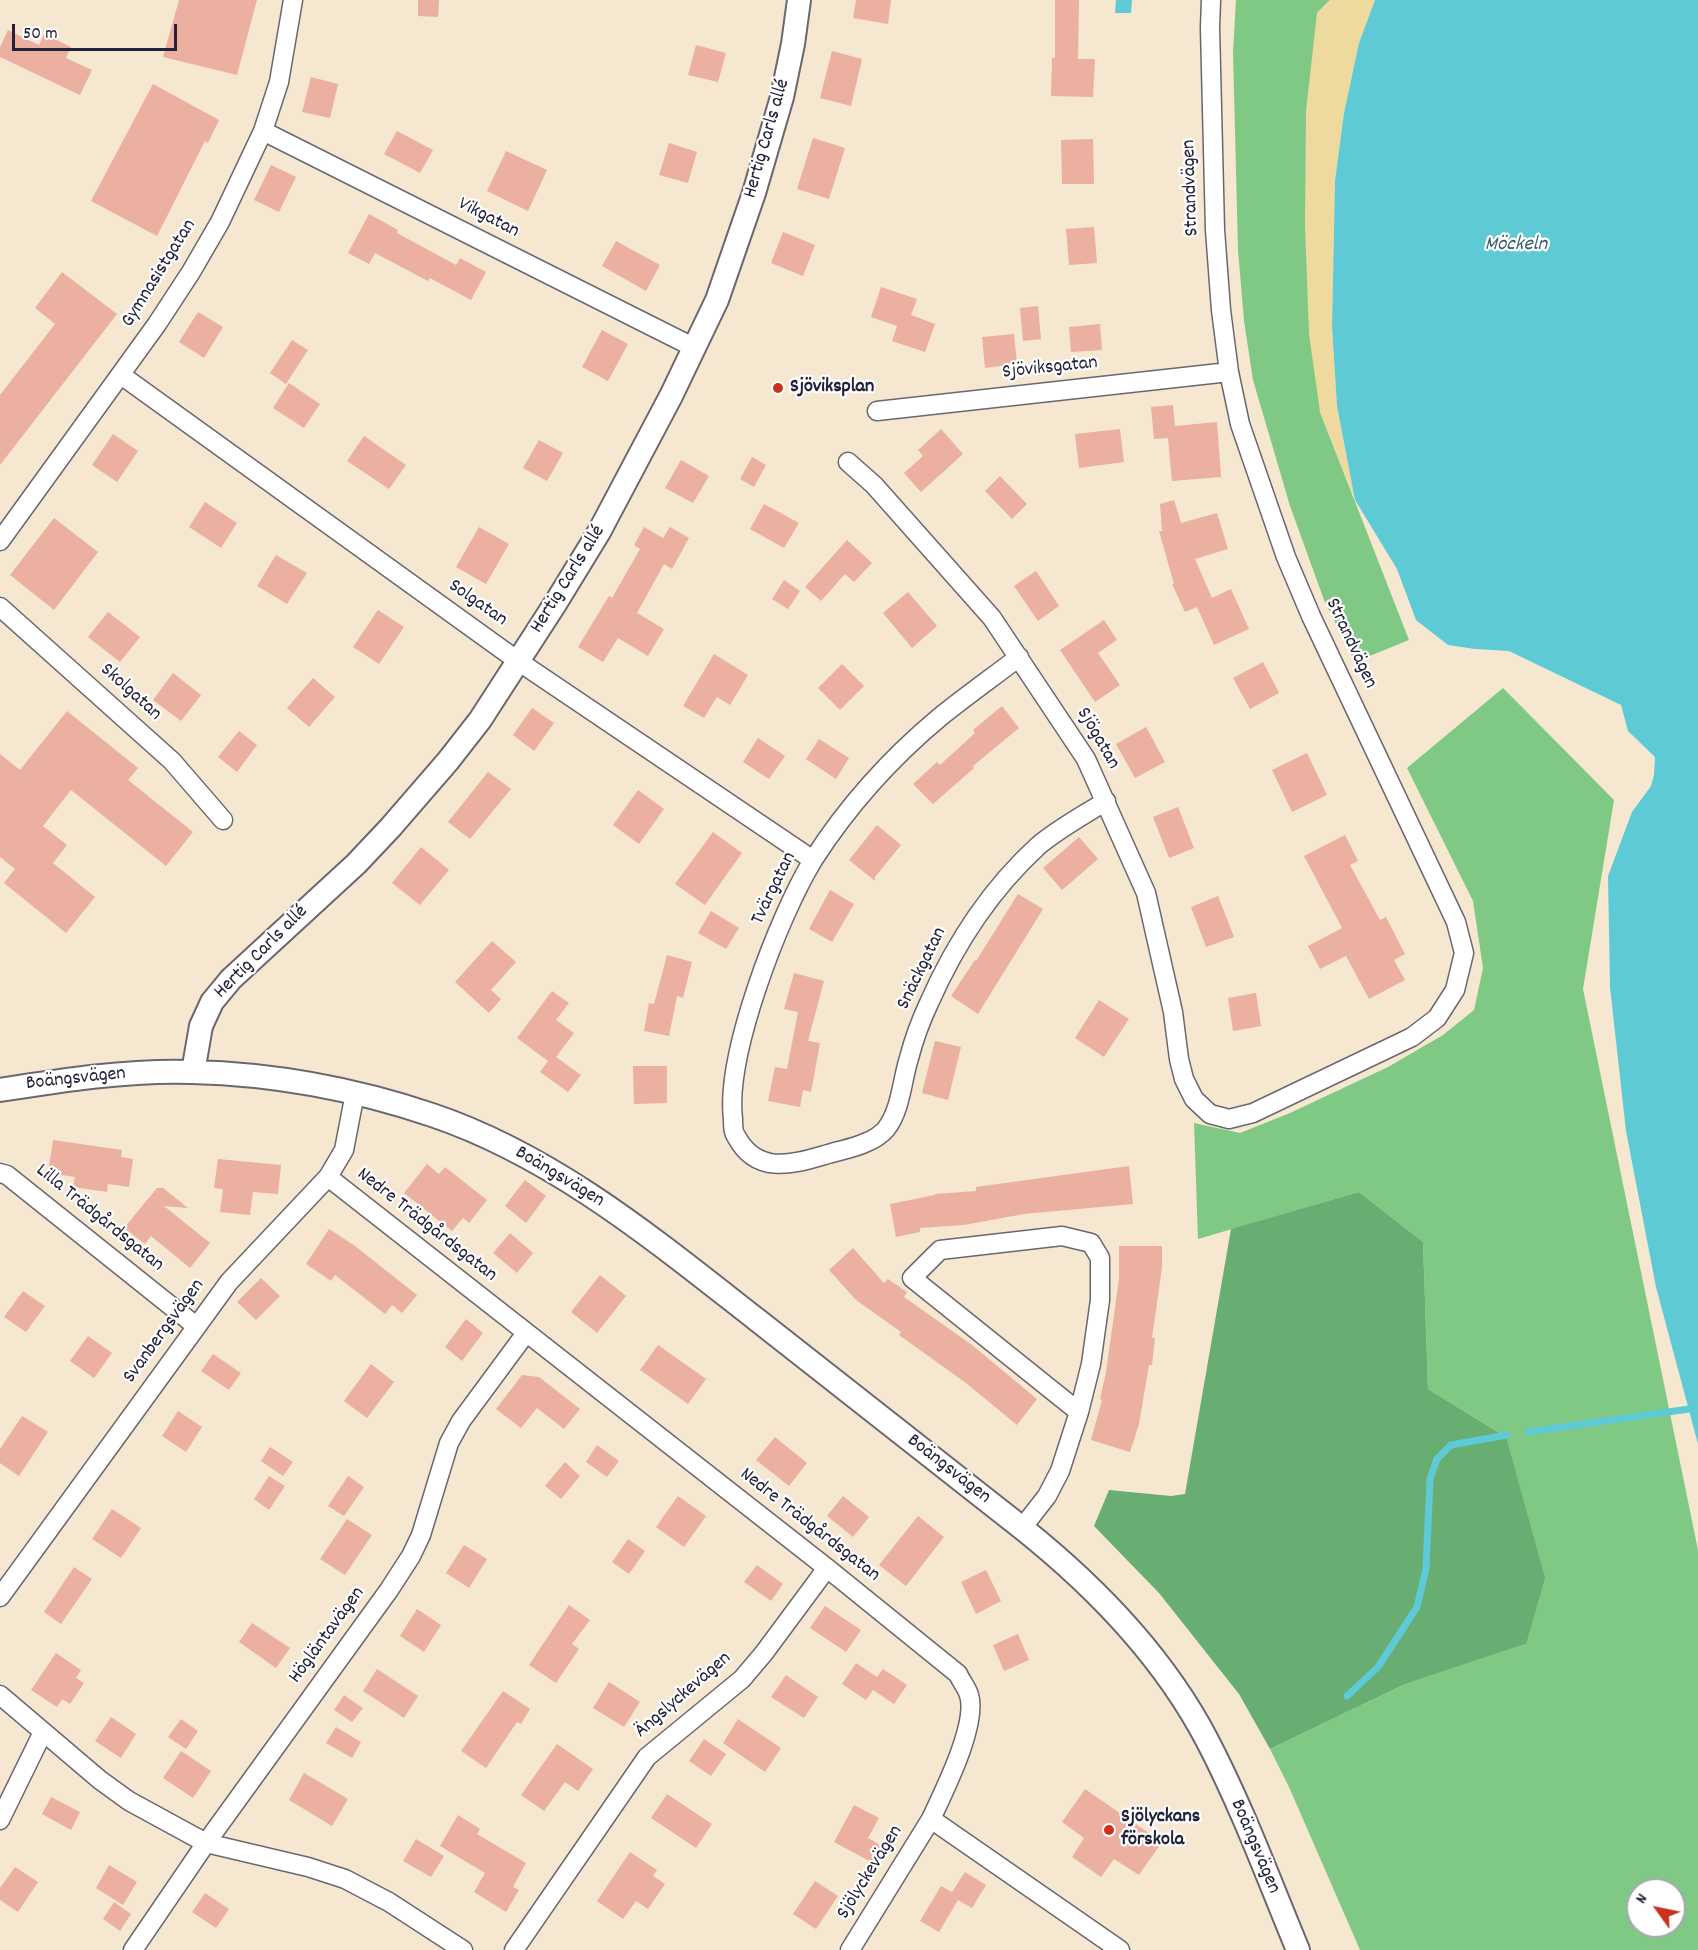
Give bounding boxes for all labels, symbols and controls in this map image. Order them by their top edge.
scale bar [15,12,180,50]
text: 50 m [23,22,58,47]
street label: Hertig Carls allé [740,77,796,201]
street label: Strandvägen [1178,139,1206,237]
street label: Vikgatan [453,193,523,245]
street label: Gymnasistgatan [117,216,203,332]
water label: Möckeln [1485,233,1547,259]
street label: Sjöviksgatan [1001,352,1099,386]
place label: Sjöviksplan [790,376,874,400]
marker: Sjöviksplan [771,381,785,395]
street label: Hertig Carls allé [526,522,612,638]
street label: Solgatan [443,575,511,633]
street label: Strandvägen [1319,595,1381,693]
street label: Skolgatan [94,659,166,727]
street label: Sjögatan [1070,704,1124,774]
street label: Tvärgatan [747,849,803,929]
street label: Hertig Carls allé [210,901,314,1005]
street label: Snäckgatan [893,924,953,1014]
street label: Boängsvägen [25,1063,127,1097]
street label: Boängsvägen [510,1142,608,1214]
street label: Lilla Trädgårdsgatan [30,1160,168,1278]
street label: Nedre Trädgårdsgatan [351,1164,501,1288]
street label: Svanbergsvägen [119,1275,211,1389]
street label: Boängsvägen [901,1430,995,1510]
street label: Nedre Trädgårdsgatan [734,1464,884,1588]
street label: Högläntavägen [285,1583,371,1689]
street label: Ängslyckevägen [631,1648,737,1744]
street label: Boängsvägen [1223,1796,1285,1898]
place label: Sjölyckans förskola [1121,1806,1200,1853]
street label: Sjölyckevägen [833,1822,909,1924]
marker: Sjölyckans förskola [1102,1823,1116,1837]
north arrow [1626,1878,1686,1938]
text: N [1630,1889,1654,1909]

